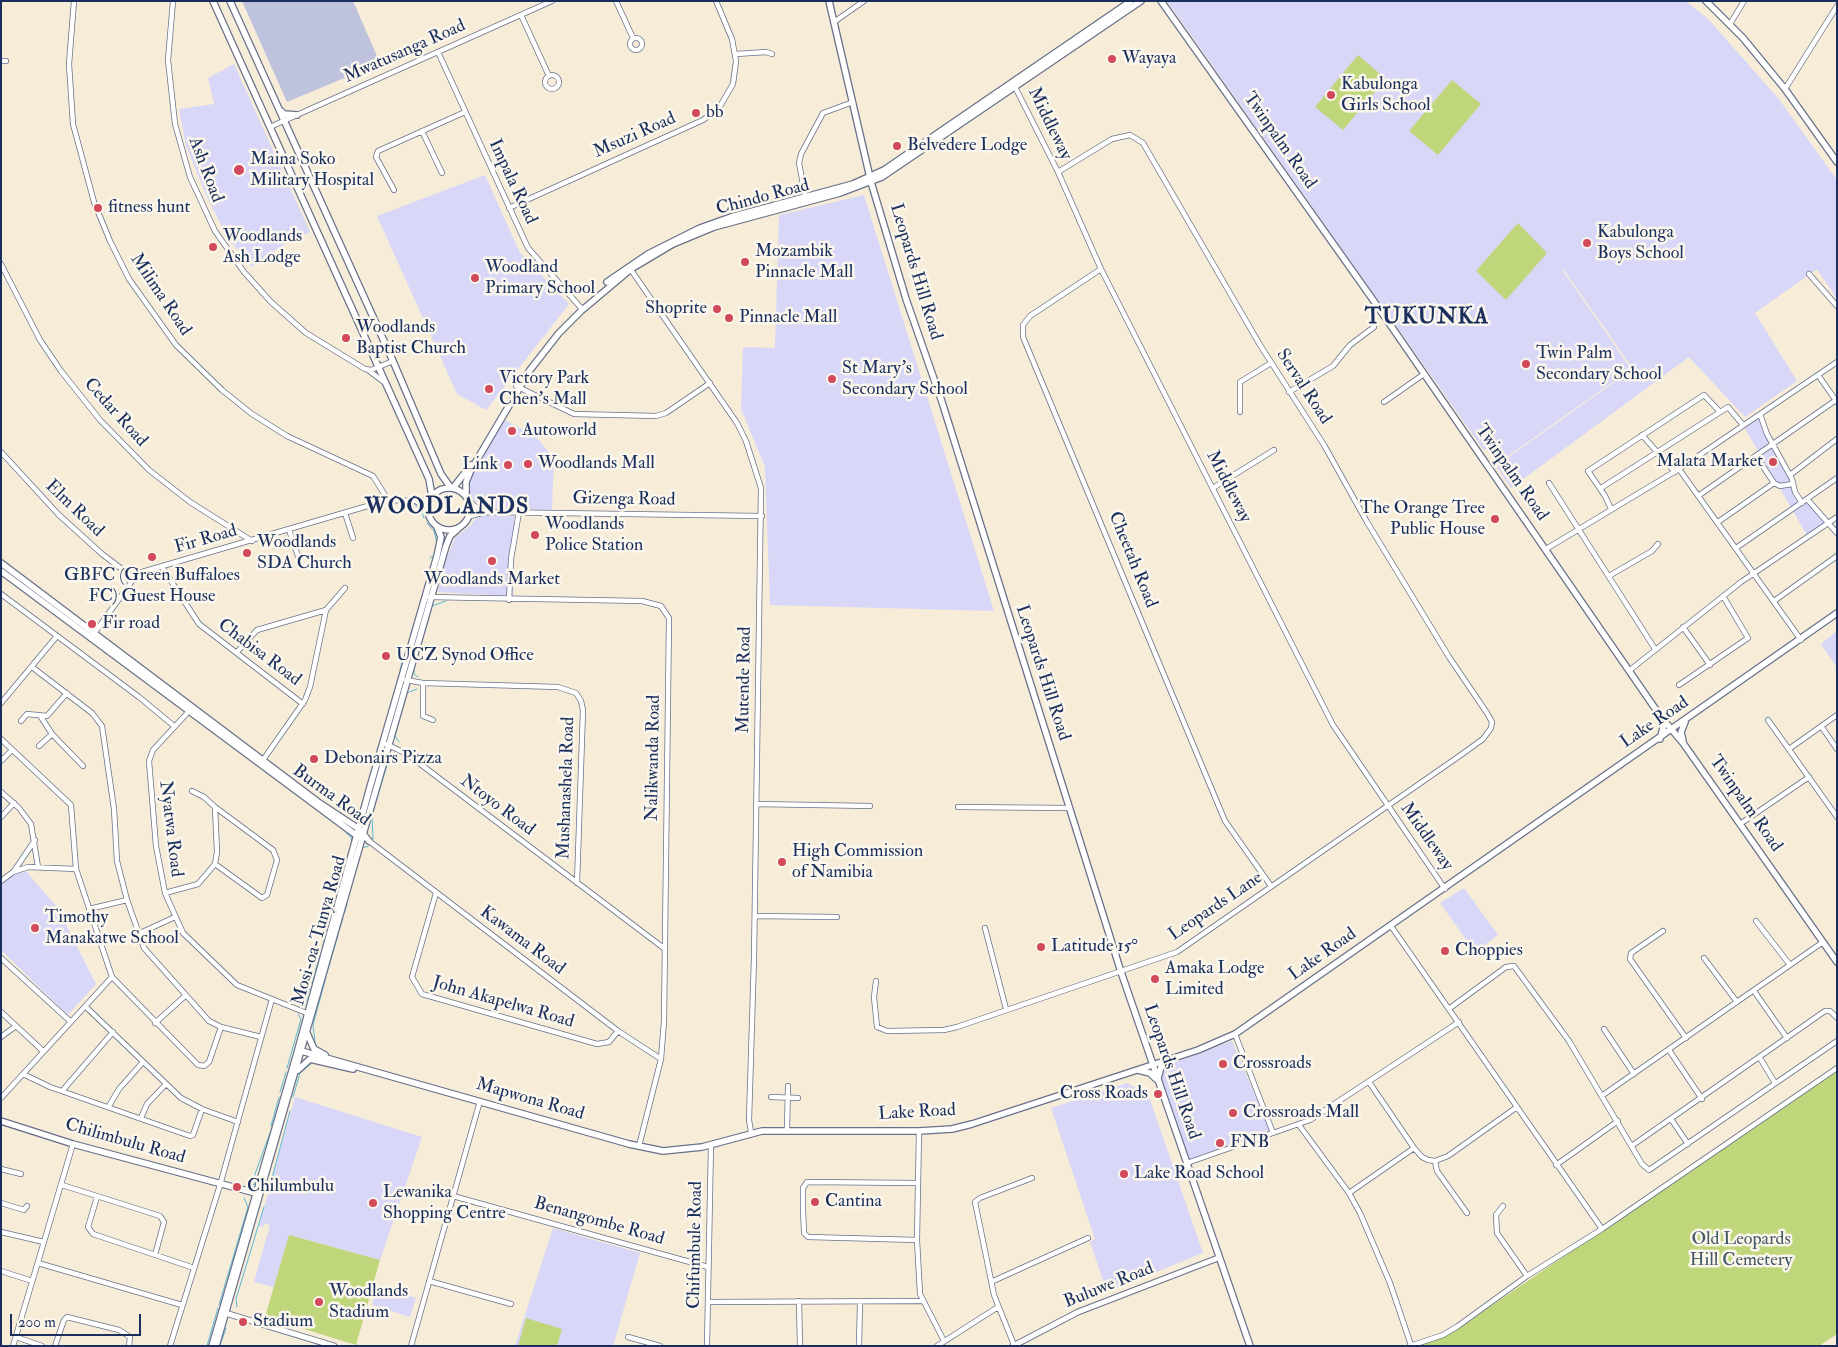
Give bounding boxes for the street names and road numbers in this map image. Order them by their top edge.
street label: Mwatusanga Road [341,15,469,89]
street label: Middleway [1022,84,1076,164]
street label: Twinpalm Road [1238,89,1320,193]
street label: Msuzi Road [591,108,679,164]
street label: Ash Road [183,134,227,206]
street label: Impala Road [483,136,541,228]
street label: Chindo Road [714,175,812,221]
street label: Leopards Hill Road [884,201,946,343]
street label: Milima Road [125,250,195,340]
street label: Serval Road [1271,345,1335,429]
street label: Cedar Road [79,374,151,452]
street label: Twinpalm Road [1470,421,1552,525]
street label: Middleway [1201,447,1255,527]
street label: Elm Road [40,476,108,542]
street label: Gizenga Road [572,488,676,512]
street label: Cheetah Road [1103,509,1161,611]
street label: Fir Road [172,521,240,559]
street label: Leopards Hill Road [1010,602,1074,744]
street label: Chabisa Road [213,615,305,691]
street label: Mutende Road [733,626,757,734]
street label: Lake Road [1617,692,1693,754]
street label: Nalikwanda Road [642,695,666,821]
street label: Mushanashela Road [554,716,580,860]
street label: Twinpalm Road [1704,752,1786,856]
street label: Burma Road [288,761,374,831]
street label: Ntoyo Road [455,771,539,841]
street label: Nyatwa Road [153,780,187,878]
street label: Middleway [1395,799,1457,875]
street label: Mosi-oa-Tunya Road [288,854,352,1008]
street label: Leopards Lane [1165,868,1267,946]
street label: Kawama Road [475,902,569,980]
street label: Lake Road [1285,924,1361,986]
street label: John Akapelwa Road [430,972,576,1034]
street label: Leopards Hill Road [1138,1002,1204,1142]
street label: Mapwona Road [473,1074,587,1126]
street label: Lake Road [878,1100,956,1126]
street label: Chilimbulu Road [62,1115,188,1169]
street label: Chifumbule Road [684,1181,708,1309]
street label: Benangombe Road [531,1193,667,1251]
street label: Buluwe Road [1061,1258,1157,1314]

